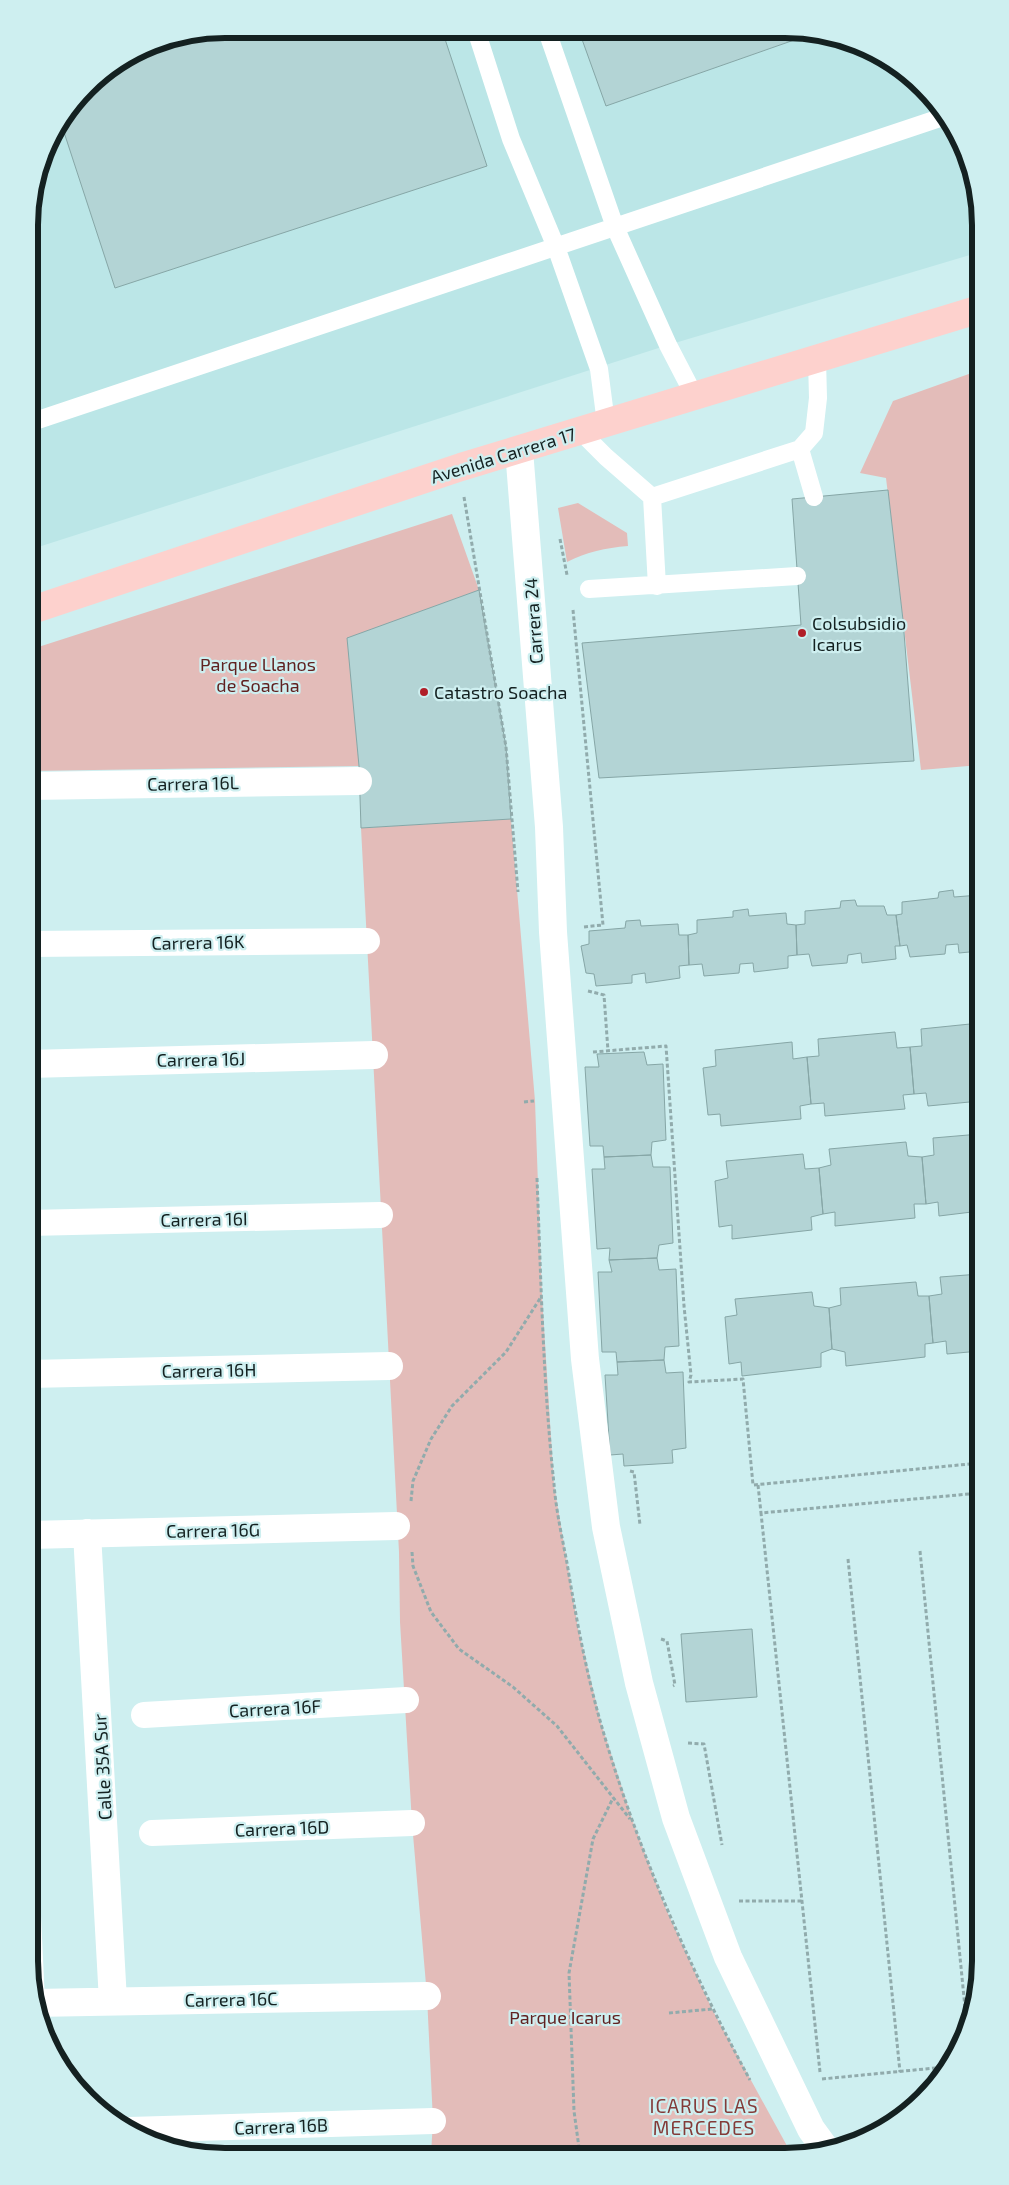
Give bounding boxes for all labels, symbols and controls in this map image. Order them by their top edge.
street label: Avenida Carrera 17 [428,422,578,488]
street label: Carrera 24 [519,577,547,665]
place label: Colsubsidio Icarus [812,612,906,655]
marker: Colsubsidio Icarus [796,627,808,639]
park label: Parque Llanos de Soacha [200,653,316,696]
place label: Catastro Soacha [434,681,567,703]
marker: Catastro Soacha [418,686,430,698]
street label: Carrera 16L [147,771,239,795]
street label: Carrera 16K [151,930,245,954]
street label: Carrera 16J [156,1047,246,1071]
street label: Carrera 16I [160,1207,248,1231]
street label: Carrera 16H [162,1358,256,1382]
street label: Carrera 16G [166,1518,260,1542]
street label: Carrera 16F [228,1695,322,1721]
street label: Calle 35A Sur [88,1713,116,1821]
street label: Carrera 16D [234,1815,330,1841]
street label: Carrera 16C [184,1987,278,2011]
park label: Parque Icarus [509,2006,621,2028]
district label: ICARUS LAS MERCEDES [649,2094,759,2139]
street label: Carrera 16B [234,2113,328,2139]

